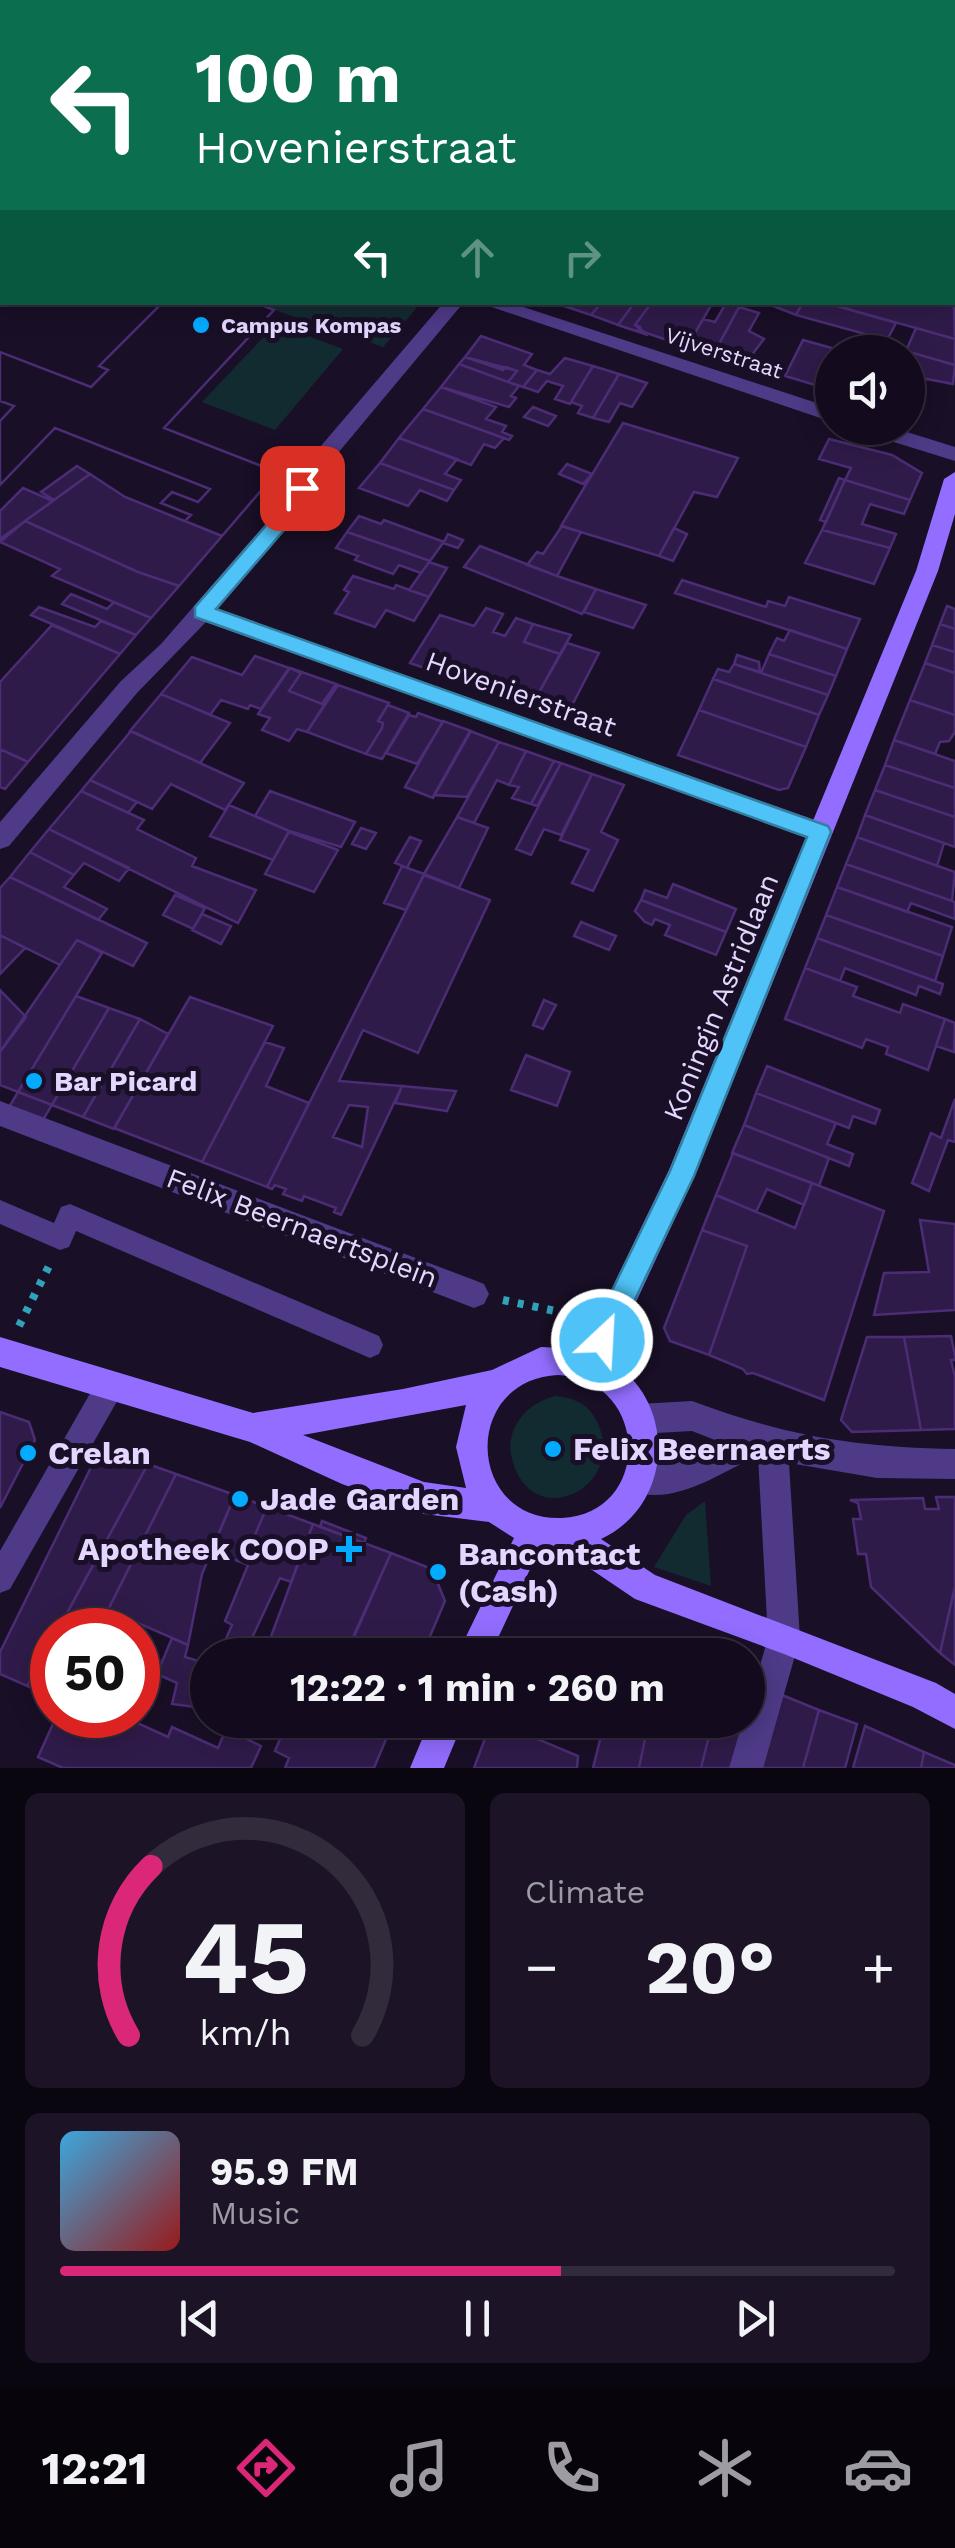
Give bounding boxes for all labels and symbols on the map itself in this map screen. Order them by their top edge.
place label: Campus Kompas [221,313,402,338]
marker: Campus Kompas [190,314,212,336]
street label: Vijverstraat [662,322,786,384]
pin [260,446,345,531]
street label: Hovenierstraat [421,644,621,744]
street label: Koningin Astridlaan [656,869,786,1125]
place label: Bar Picard [54,1065,197,1098]
marker: Bar Picard [23,1070,45,1092]
street label: Felix Beernaertsplein [162,1161,442,1295]
position arrow [550,1288,654,1392]
place label: Felix Beernaerts [573,1430,831,1468]
place label: Crelan [48,1434,151,1472]
marker: Felix Beernaerts [542,1438,564,1460]
marker: Crelan [17,1442,39,1464]
place label: Jade Garden [260,1480,459,1518]
marker: Jade Garden [229,1488,251,1510]
place label: Apotheek COOP [78,1530,329,1568]
place label: Bancontact (Cash) [458,1535,640,1610]
marker: Apotheek COOP [338,1538,360,1560]
marker: Bancontact (Cash) [427,1561,449,1583]
speed limit sign: 50 [30,1608,160,1738]

